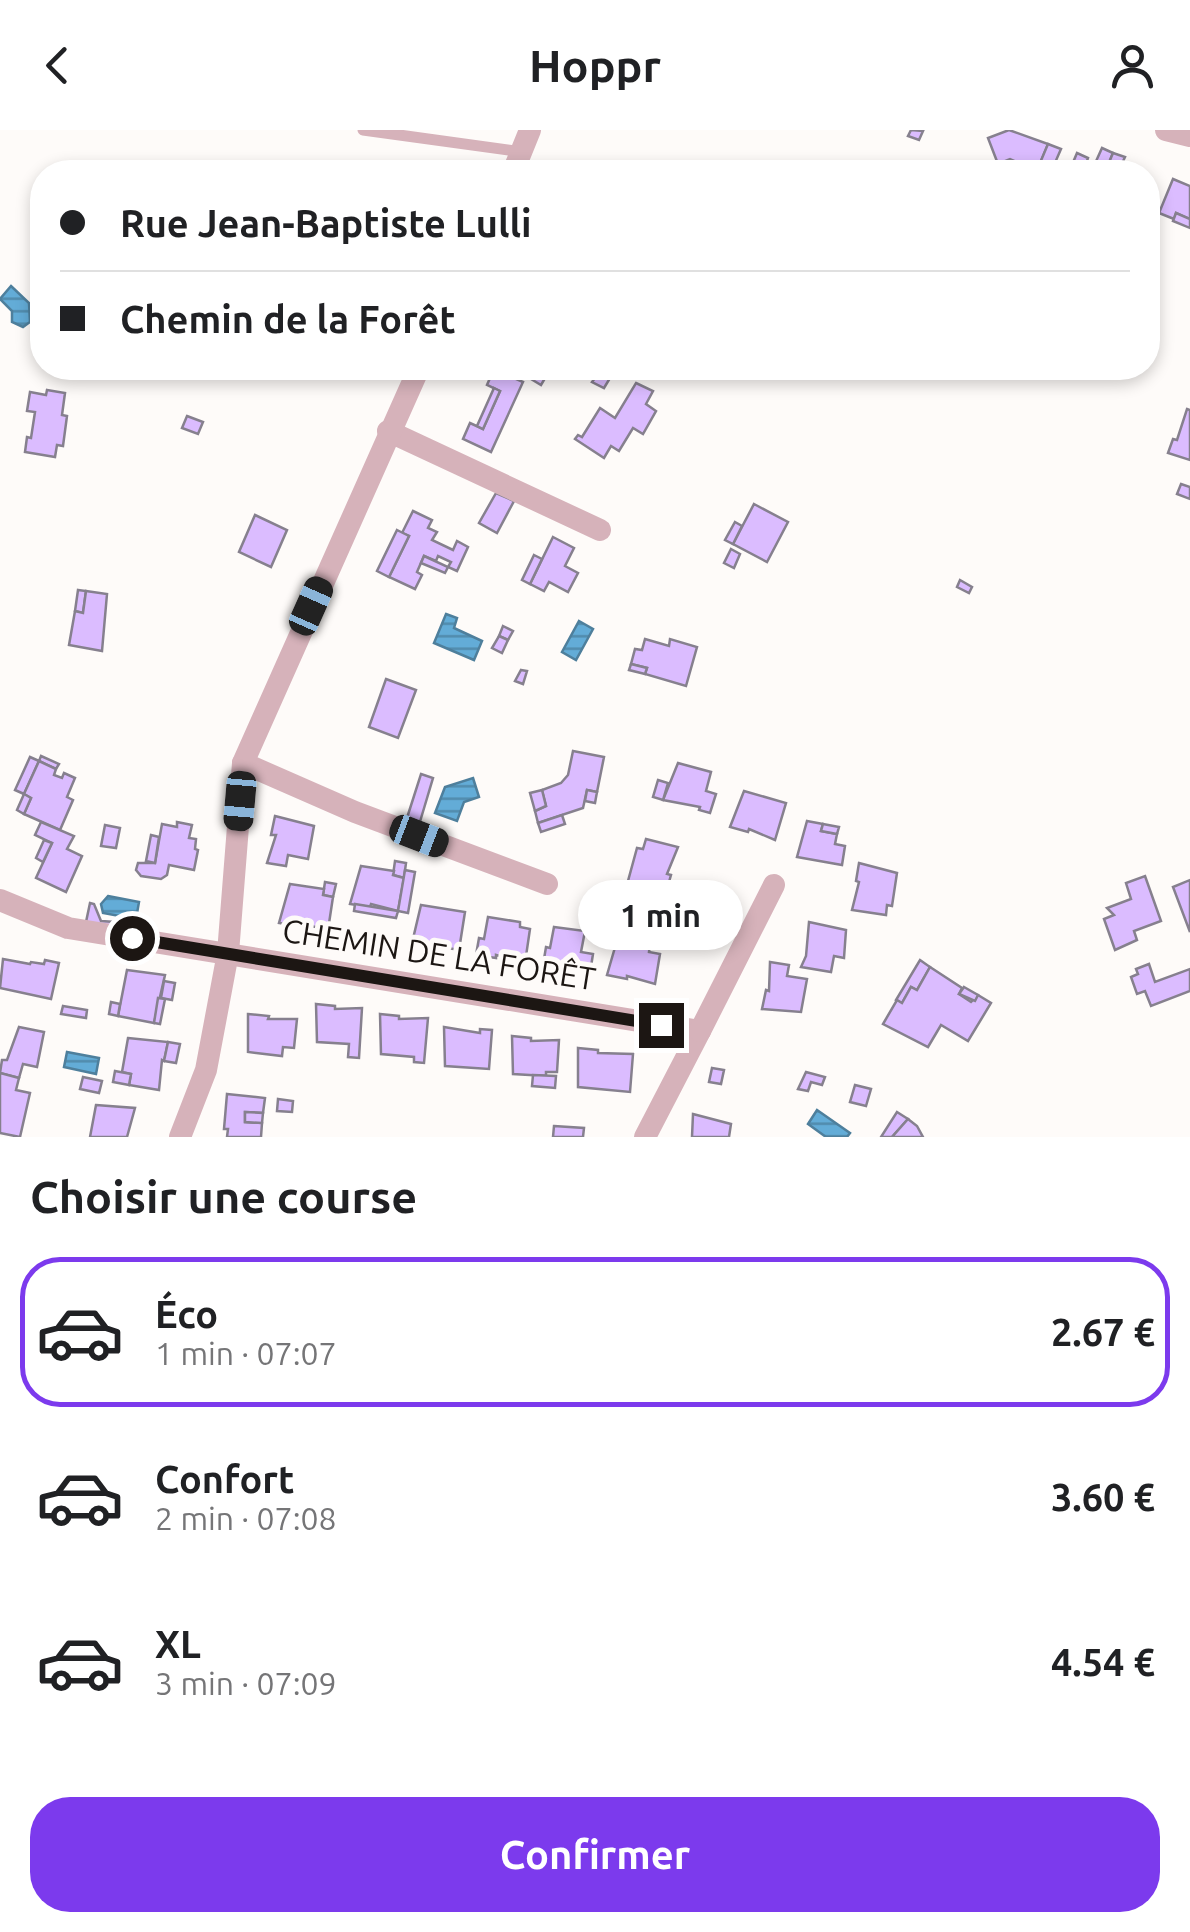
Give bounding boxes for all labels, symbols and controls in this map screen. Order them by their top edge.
icon: back [30,38,85,93]
icon: person [1105,38,1160,93]
text: Hoppr [529,40,661,91]
text: Rue Jean-Baptiste Lulli [120,202,532,244]
text: Chemin de la Forêt [120,298,456,340]
car [285,572,337,640]
car [222,770,258,832]
car [386,811,452,861]
callout: 1 min [578,880,744,950]
text: 1 min [620,897,701,933]
street label: CHEMIN DE LA FORÊT [280,911,599,997]
route start [110,916,155,961]
route end [639,1003,684,1048]
text: Choisir une course [30,1171,417,1222]
icon: car [35,1287,125,1377]
text: Éco [155,1293,218,1335]
text: 2.67 € [1051,1311,1155,1353]
text: 1 min · 07:07 [155,1335,337,1371]
icon: car [35,1452,125,1542]
text: Confort [155,1458,294,1500]
text: 3.60 € [1051,1476,1155,1518]
text: 2 min · 07:08 [155,1500,337,1536]
icon: car [35,1617,125,1707]
text: XL [155,1623,201,1665]
text: 4.54 € [1051,1641,1155,1683]
text: 3 min · 07:09 [155,1665,337,1701]
button: Confirmer [30,1797,1160,1912]

